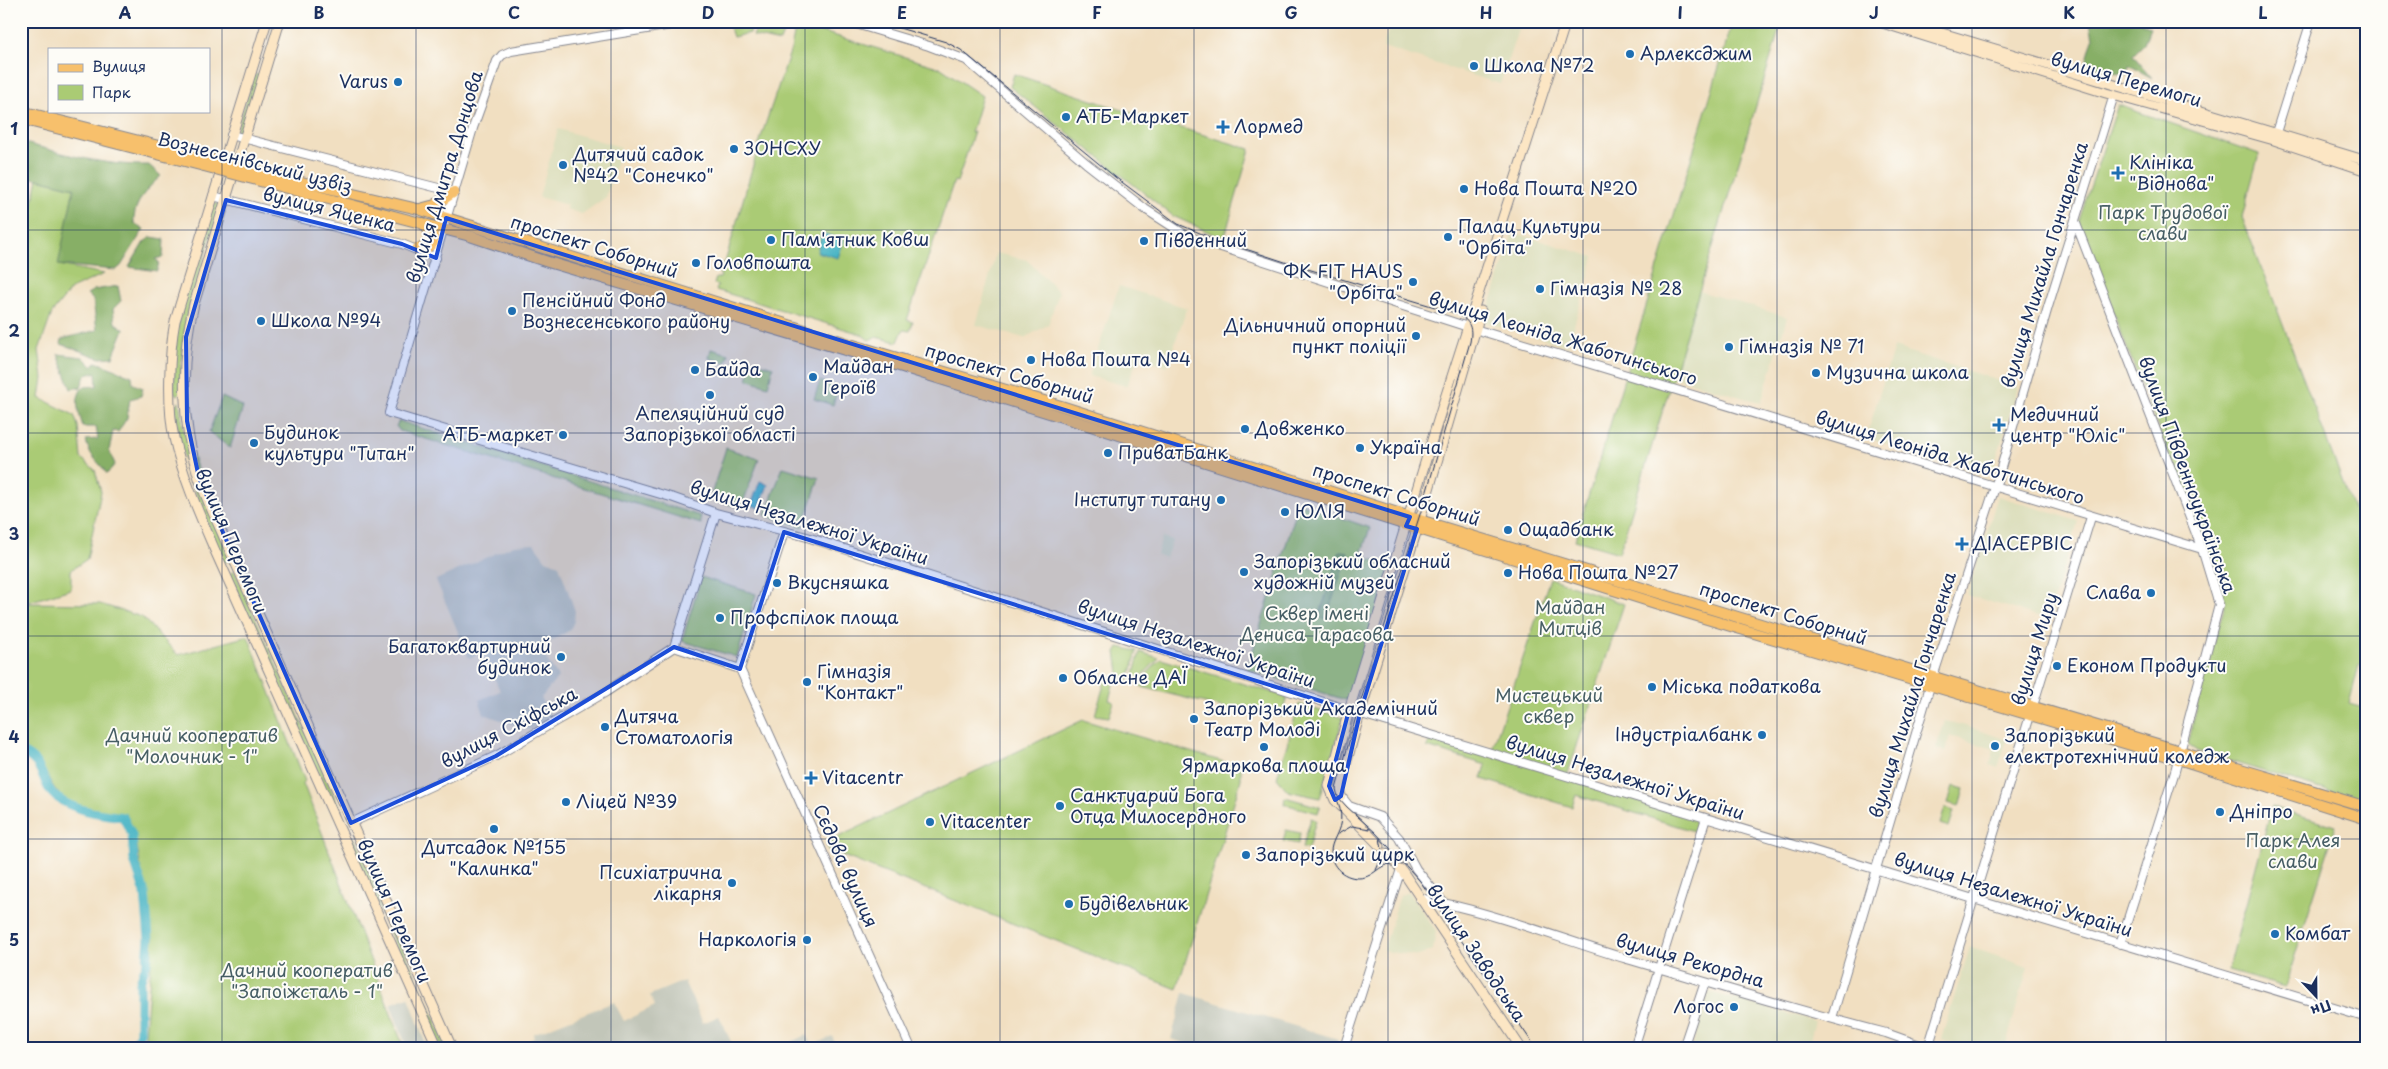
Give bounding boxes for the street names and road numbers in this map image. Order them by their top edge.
street label: вулиця Перемоги [2048,44,2205,113]
street label: вулиця Дмитра Донцова [398,66,489,286]
street label: Вознесенівський узвіз [155,124,356,199]
street label: вулиця Михайла Гончаренка [1993,137,2094,391]
street label: вулиця Яценка [260,179,399,238]
street label: проспект Соборний [507,207,681,284]
street label: вулиця Леоніда Жаботинського [1426,284,1701,391]
street label: проспект Соборний [922,336,1097,409]
street label: вулиця Південноукраїнська [2133,352,2244,598]
street label: вулиця Леоніда Жаботинського [1813,403,2088,510]
street label: проспект Соборний [1309,455,1483,532]
street label: вулиця Перемоги [190,464,275,617]
street label: вулиця Незалежної України [687,472,932,571]
street label: вулиця Михайла Гончаренка [1861,567,1962,821]
street label: проспект Соборний [1696,574,1870,651]
street label: вулиця Миру [2004,589,2064,709]
street label: вулиця Незалежної України [1074,591,1319,694]
street label: вулиця Скіфська [435,679,582,774]
street label: вулиця Незалежної України [1503,727,1748,826]
street label: Сєдова вулиця [807,799,886,931]
street label: вулиця Перемоги [351,834,439,987]
street label: вулиця Незалежної України [1891,844,2136,943]
street label: вулиця Заводська [1421,878,1534,1027]
street label: вулиця Рекордна [1613,925,1769,994]

